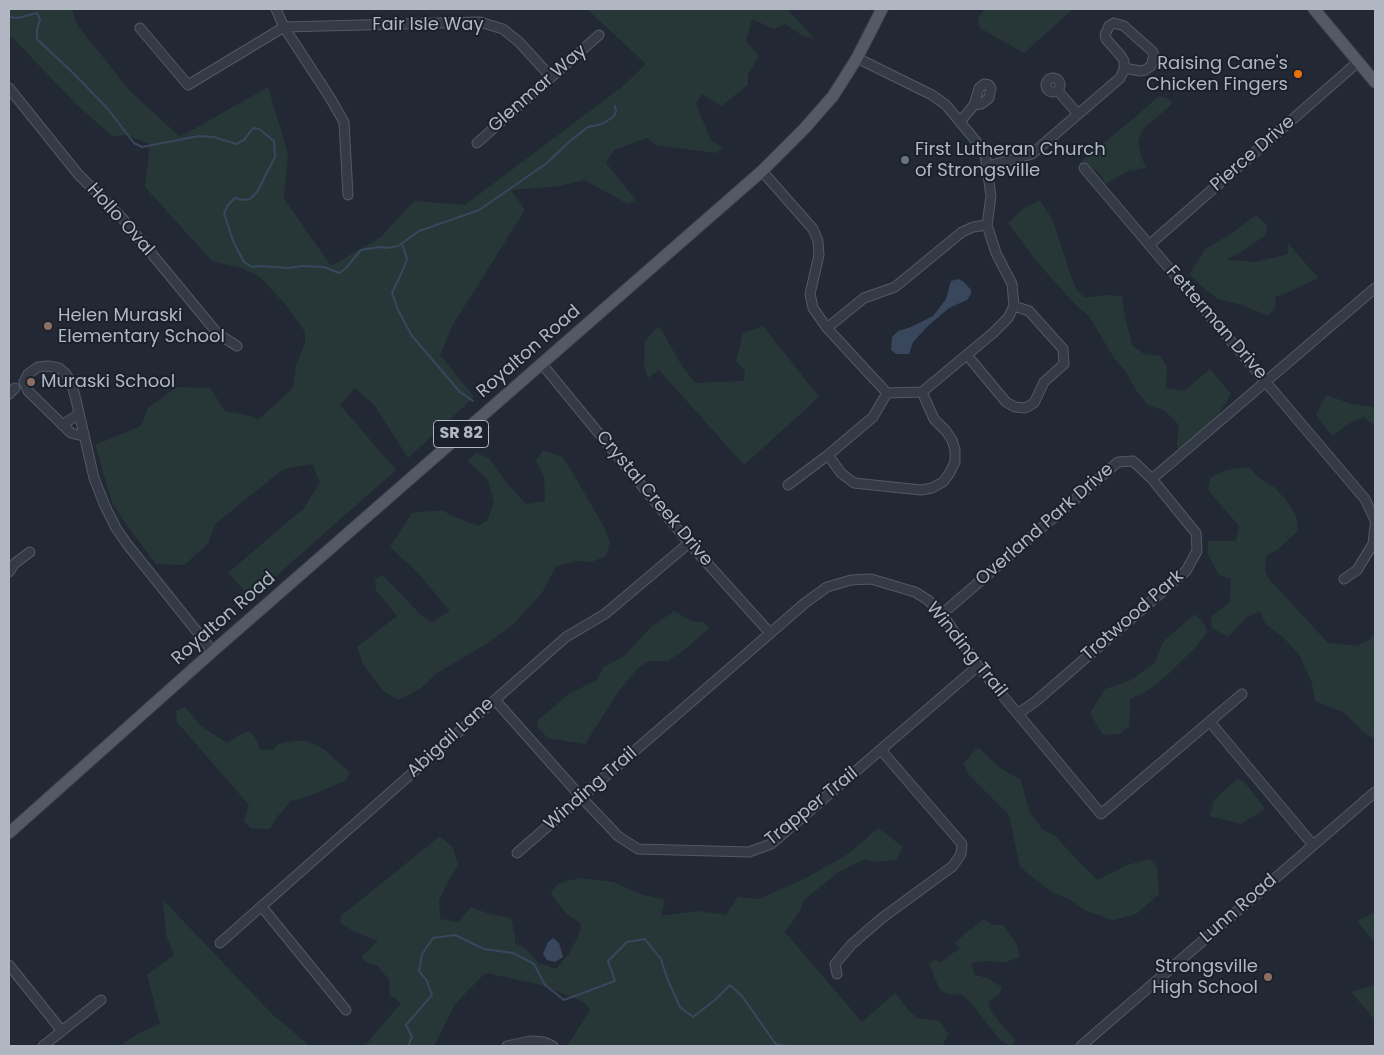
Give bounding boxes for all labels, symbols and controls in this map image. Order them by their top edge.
street label: Fair Isle Way [372,14,484,36]
street label: Glenmar Way [484,40,592,138]
place label: Raising Cane's Chicken Fingers [1146,53,1288,96]
marker: Raising Cane's Chicken Fingers [1292,68,1304,80]
street label: Pierce Drive [1206,111,1300,197]
place label: First Lutheran Church of Strongsville [915,139,1106,182]
marker: First Lutheran Church of Strongsville [899,154,911,166]
street label: Hollo Oval [82,179,158,261]
street label: Fetterman Drive [1161,262,1271,384]
street label: Royalton Road [473,301,585,403]
place label: Helen Muraski Elementary School [58,305,225,348]
marker: Helen Muraski Elementary School [42,320,54,332]
place label: Muraski School [41,371,175,393]
marker: Muraski School [25,376,37,388]
road number: SR 82 [434,420,488,448]
street label: Crystal Creek Drive [591,427,717,571]
street label: Overland Park Drive [972,459,1118,591]
street label: Trotwood Park [1078,566,1188,666]
street label: Royalton Road [168,568,280,670]
street label: Winding Trail [921,598,1011,702]
street label: Abigail Lane [403,693,499,783]
street label: Winding Trail [540,743,642,835]
street label: Trapper Trail [761,763,863,851]
street label: Lunn Road [1196,870,1282,948]
place label: Strongsville High School [1152,956,1258,999]
marker: Strongsville High School [1262,971,1274,983]

